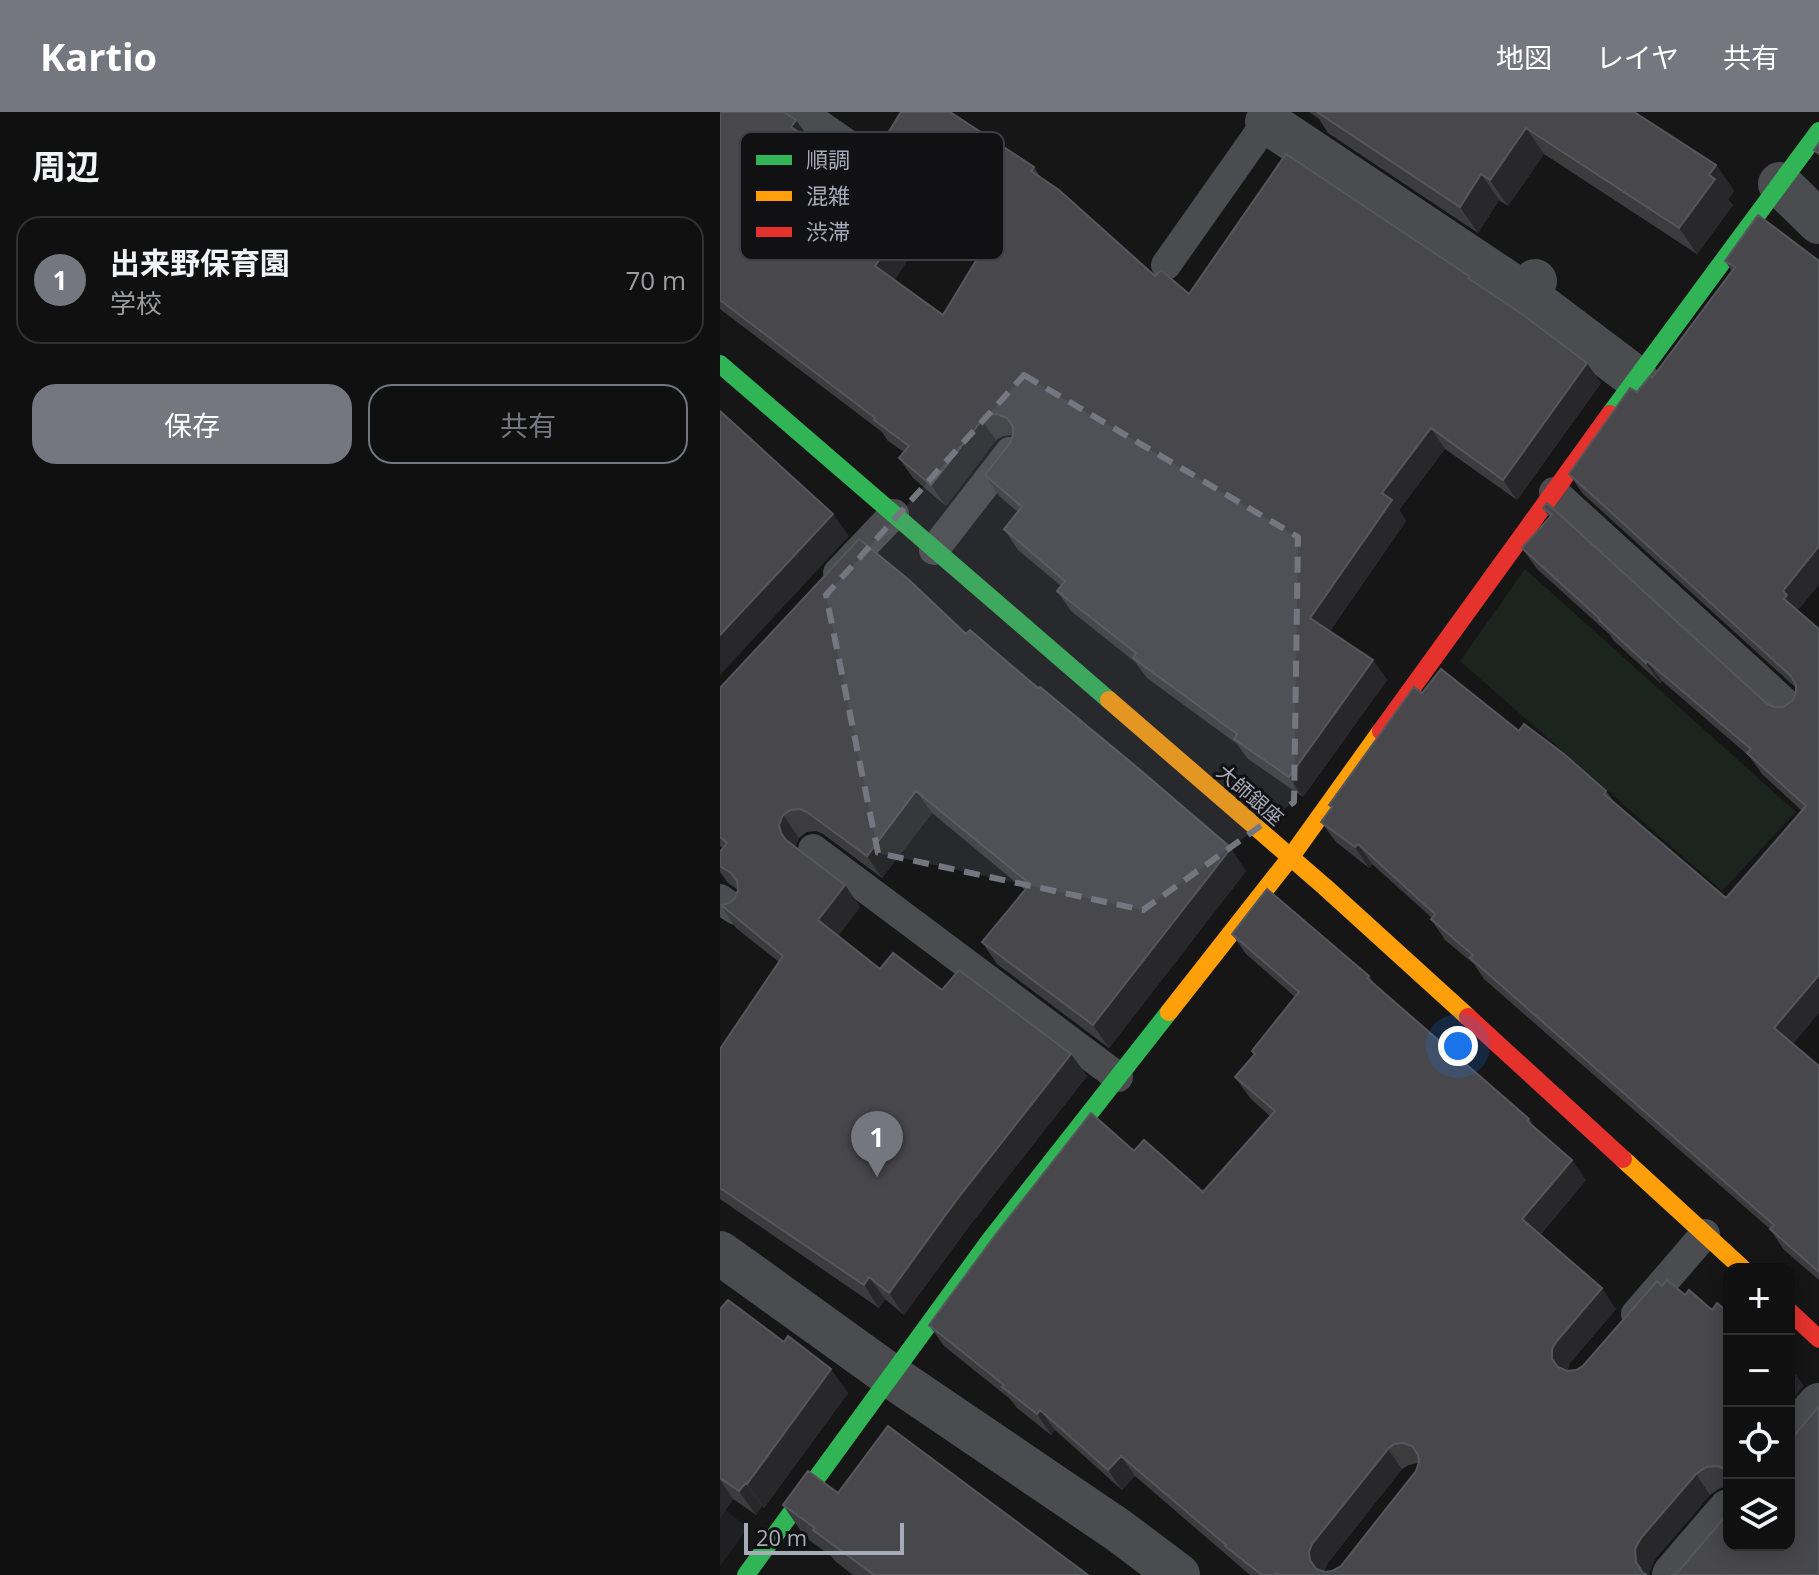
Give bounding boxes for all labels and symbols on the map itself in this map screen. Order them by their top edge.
legend [740,132,1004,260]
text: 順調 [806,144,850,174]
text: 混雑 [806,180,850,210]
text: 渋滞 [806,216,850,246]
street label: 大師銀座 [1211,758,1289,831]
your location [1438,1026,1478,1066]
pin: 1 [851,1111,903,1177]
scale bar [744,1519,904,1555]

